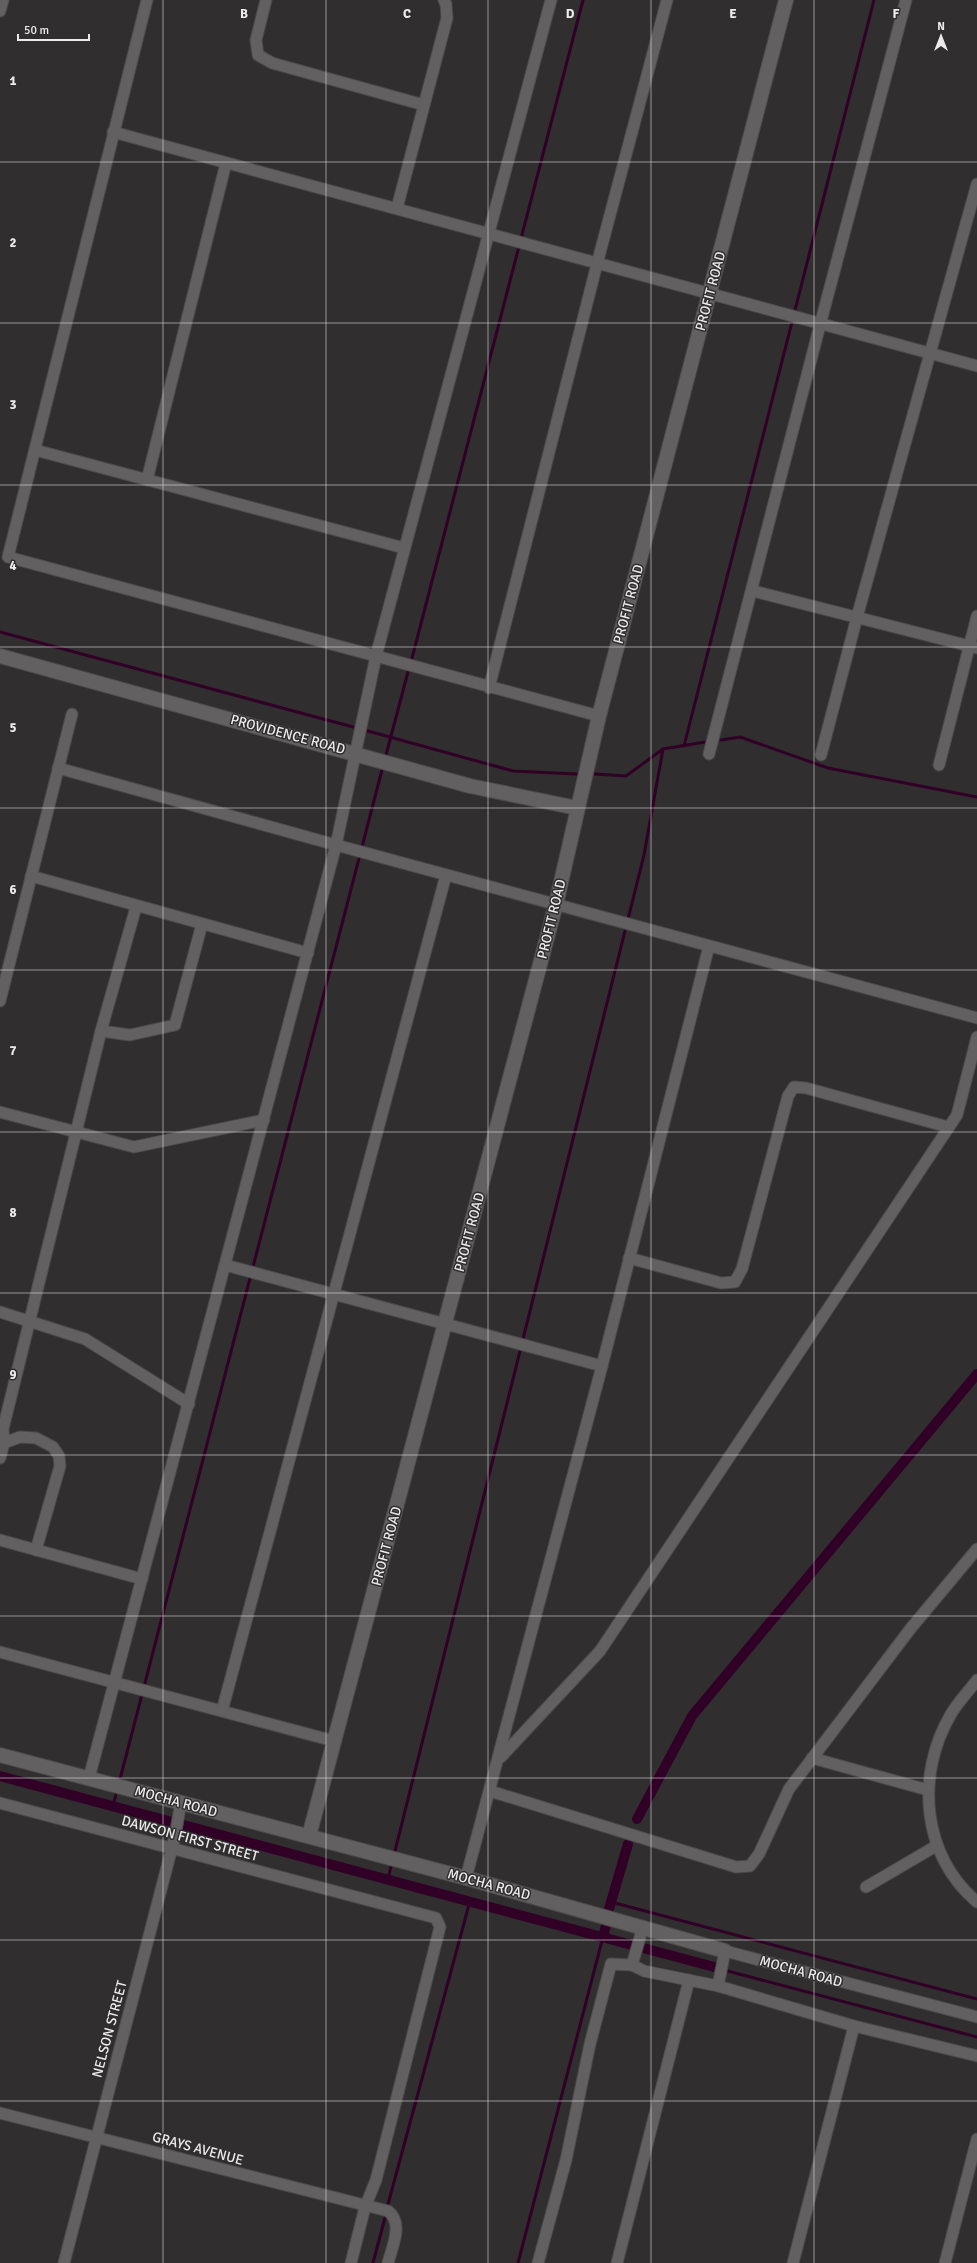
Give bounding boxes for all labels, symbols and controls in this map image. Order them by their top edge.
text: B [240,6,248,22]
text: C [403,6,411,22]
text: D [566,6,575,22]
text: E [729,6,737,22]
text: F [893,6,900,22]
scale bar [18,16,89,42]
north arrow [921,16,961,56]
text: N [937,20,945,33]
text: 50 m [24,23,49,38]
text: 1 [9,73,17,89]
text: 2 [9,235,17,251]
street label: PROFIT ROAD [692,250,729,333]
text: 3 [9,397,17,413]
text: 4 [9,558,17,574]
street label: PROFIT ROAD [610,563,647,646]
street label: PROVIDENCE ROAD [229,711,347,758]
text: 5 [9,720,17,736]
street label: PROFIT ROAD [533,877,570,961]
text: 6 [9,882,17,898]
text: 7 [9,1043,17,1059]
street label: PROFIT ROAD [451,1191,488,1274]
text: 8 [9,1205,17,1221]
text: 9 [9,1367,17,1383]
street label: PROFIT ROAD [368,1505,405,1588]
street label: MOCHA ROAD [133,1782,219,1821]
street label: DAWSON FIRST STREET [120,1812,260,1865]
street label: MOCHA ROAD [446,1865,532,1904]
street label: MOCHA ROAD [758,1952,844,1991]
street label: NELSON STREET [88,1979,131,2079]
street label: GRAYS AVENUE [150,2128,245,2169]

